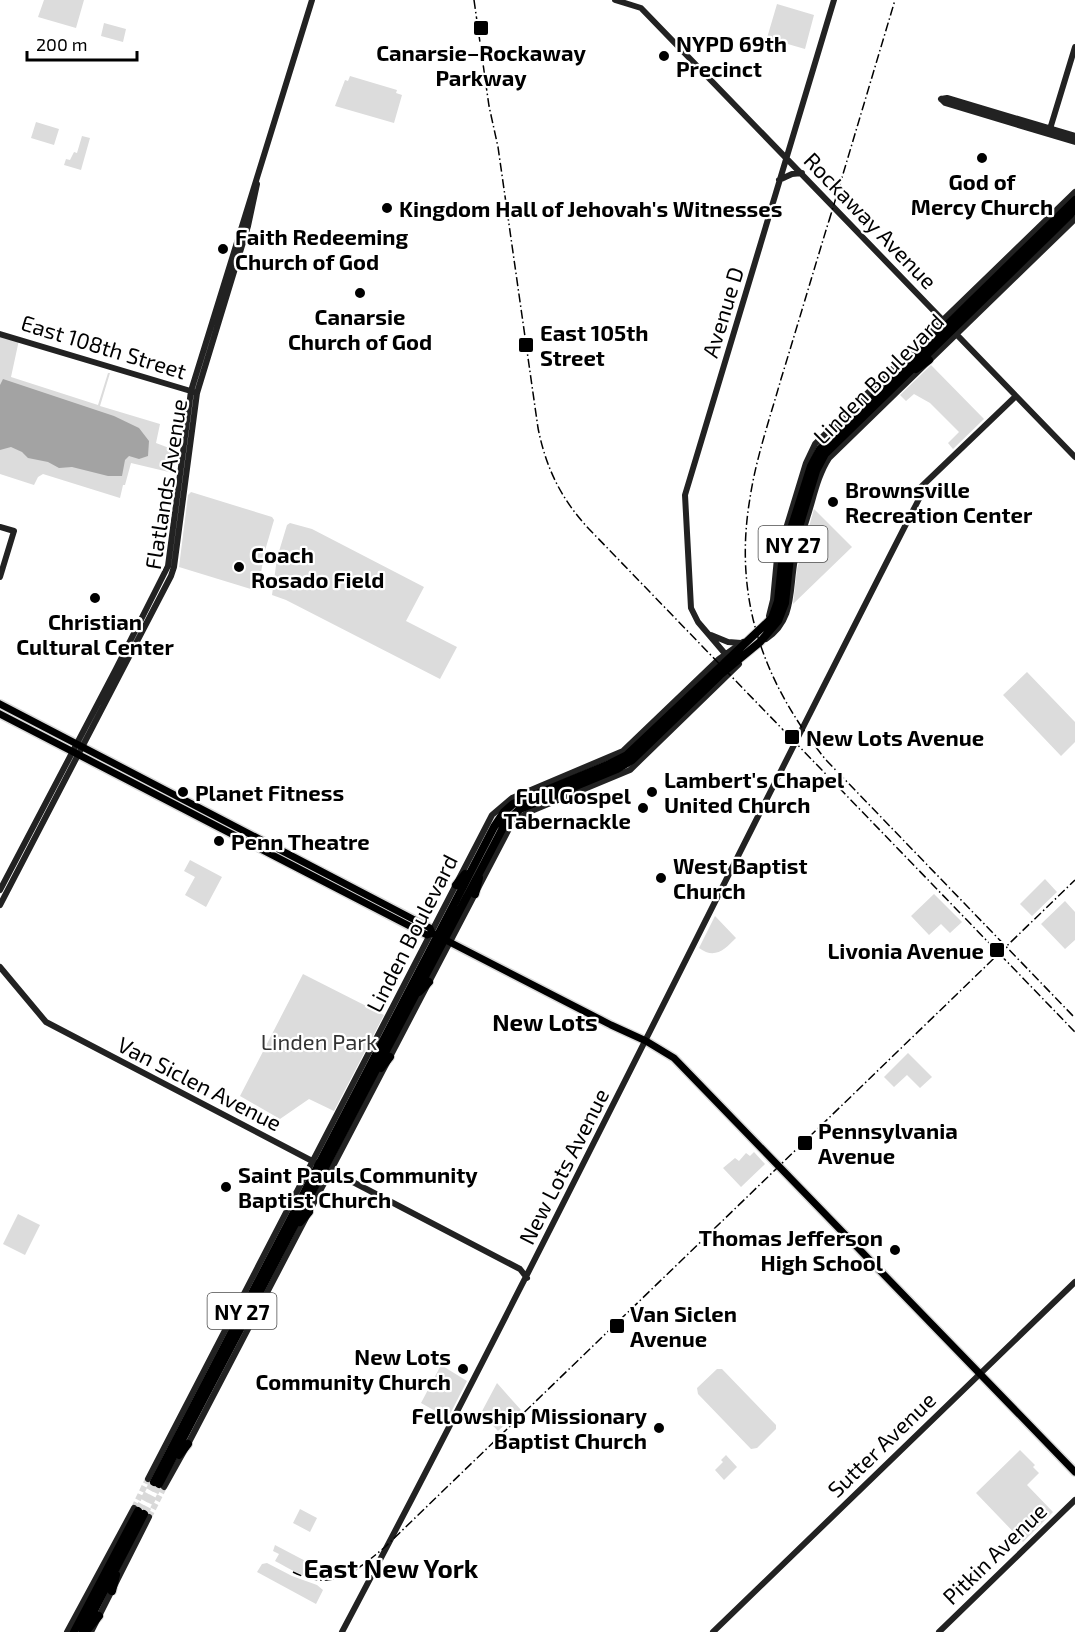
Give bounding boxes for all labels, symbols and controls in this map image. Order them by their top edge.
marker: Canarsie–Rockaway Parkway [472,19,490,37]
scale bar [27,24,136,62]
place label: NYPD 69th Precinct [676,30,787,81]
text: 200 m [36,33,88,55]
place label: Canarsie–Rockaway Parkway [376,39,586,91]
marker: NYPD 69th Precinct [657,49,671,63]
street label: Rockaway Avenue [799,146,943,294]
marker: God of Mercy Church [975,151,989,165]
place label: God of Mercy Church [911,168,1053,220]
place label: Kingdom Hall of Jehovah's Witnesses [399,195,782,221]
marker: Kingdom Hall of Jehovah's Witnesses [380,201,394,215]
place label: Faith Redeeming Church of God [235,223,409,274]
marker: Faith Redeeming Church of God [216,242,230,256]
street label: Avenue D [696,264,748,360]
marker: Canarsie Church of God [353,286,367,300]
place label: Canarsie Church of God [288,303,432,354]
street label: Linden Boulevard [807,307,949,449]
street label: East 108th Street [18,309,190,383]
place label: East 105th Street [540,319,648,370]
marker: East 105th Street [517,336,535,354]
street label: Flatlands Avenue [139,397,191,571]
place label: Brownsville Recreation Center [845,476,1033,527]
marker: Brownsville Recreation Center [826,495,840,509]
road number: NY 27 [758,526,828,562]
place label: Coach Rosado Field [251,541,384,592]
marker: Coach Rosado Field [232,560,246,574]
marker: Christian Cultural Center [88,591,102,605]
place label: Christian Cultural Center [16,608,174,659]
place label: New Lots Avenue [806,724,984,750]
marker: New Lots Avenue [783,728,801,746]
place label: Lambert's Chapel United Church [664,766,845,817]
place label: Planet Fitness [195,779,344,805]
place label: Full Gospel Tabernackle [503,782,632,833]
marker: Planet Fitness [176,785,190,799]
marker: Lambert's Chapel United Church [645,785,659,799]
marker: Full Gospel Tabernackle [636,801,650,815]
place label: Penn Theatre [231,828,370,854]
marker: Penn Theatre [212,834,226,848]
street label: Linden Boulevard [360,850,462,1016]
place label: West Baptist Church [673,852,808,903]
marker: West Baptist Church [654,871,668,885]
place label: Livonia Avenue [828,937,984,963]
marker: Livonia Avenue [988,941,1006,959]
district label: New Lots [492,1007,598,1036]
park label: Linden Park [261,1028,377,1054]
street label: Van Siclen Avenue [114,1030,286,1136]
street label: New Lots Avenue [513,1084,613,1248]
place label: Pennsylvania Avenue [818,1117,958,1168]
marker: Pennsylvania Avenue [796,1134,814,1152]
place label: Saint Pauls Community Baptist Church [238,1161,478,1212]
marker: Saint Pauls Community Baptist Church [219,1180,233,1194]
place label: Thomas Jefferson High School [699,1224,884,1275]
marker: Thomas Jefferson High School [888,1243,902,1257]
road number: NY 27 [208,1293,276,1329]
place label: Van Siclen Avenue [630,1300,737,1351]
marker: Van Siclen Avenue [608,1317,626,1335]
place label: New Lots Community Church [255,1343,451,1395]
marker: New Lots Community Church [456,1362,470,1376]
street label: Sutter Avenue [822,1386,940,1502]
place label: Fellowship Missionary Baptist Church [412,1402,648,1453]
marker: Fellowship Missionary Baptist Church [652,1421,666,1435]
street label: Pitkin Avenue [937,1497,1051,1609]
district label: East New York [304,1552,479,1583]

